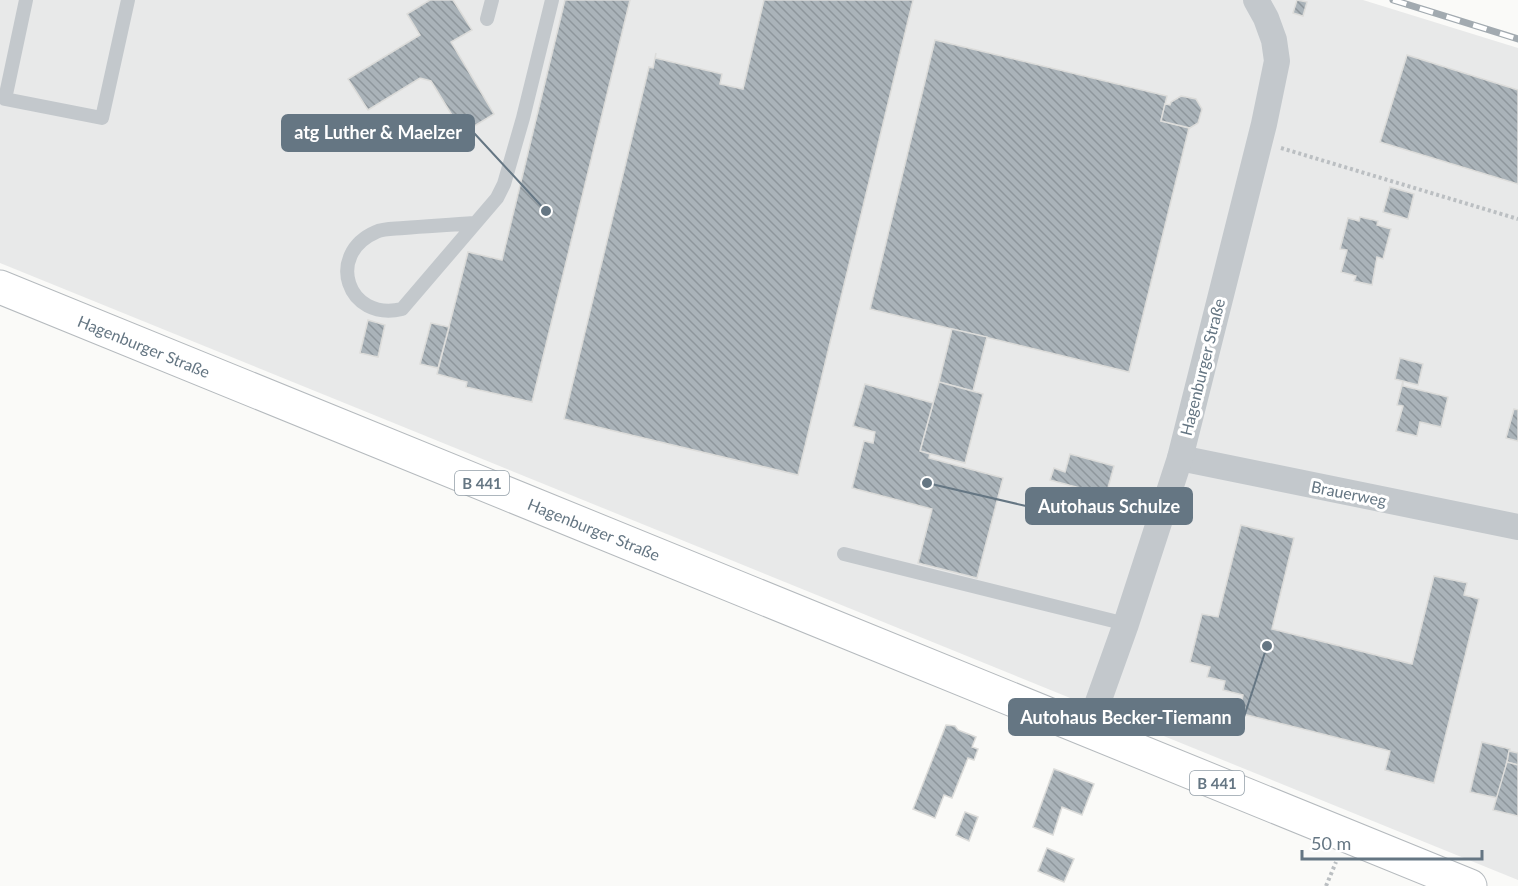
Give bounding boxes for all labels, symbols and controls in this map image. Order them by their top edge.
callout: atg Luther & Maelzer [282,115,474,151]
text: atg Luther & Maelzer [294,121,462,143]
street label: Hagenburger Straße [1176,296,1228,438]
street label: Hagenburger Straße [75,311,213,381]
road number: B 441 [455,471,509,495]
street label: Brauerweg [1310,476,1388,510]
callout: Autohaus Schulze [1026,488,1192,524]
street label: Hagenburger Straße [525,494,663,564]
text: Autohaus Schulze [1037,495,1180,517]
callout: Autohaus Becker-Tiemann [1009,699,1244,735]
text: Autohaus Becker-Tiemann [1019,706,1232,728]
road number: B 441 [1190,771,1244,795]
scale bar [1302,823,1482,861]
text: 50 m [1311,832,1351,854]

